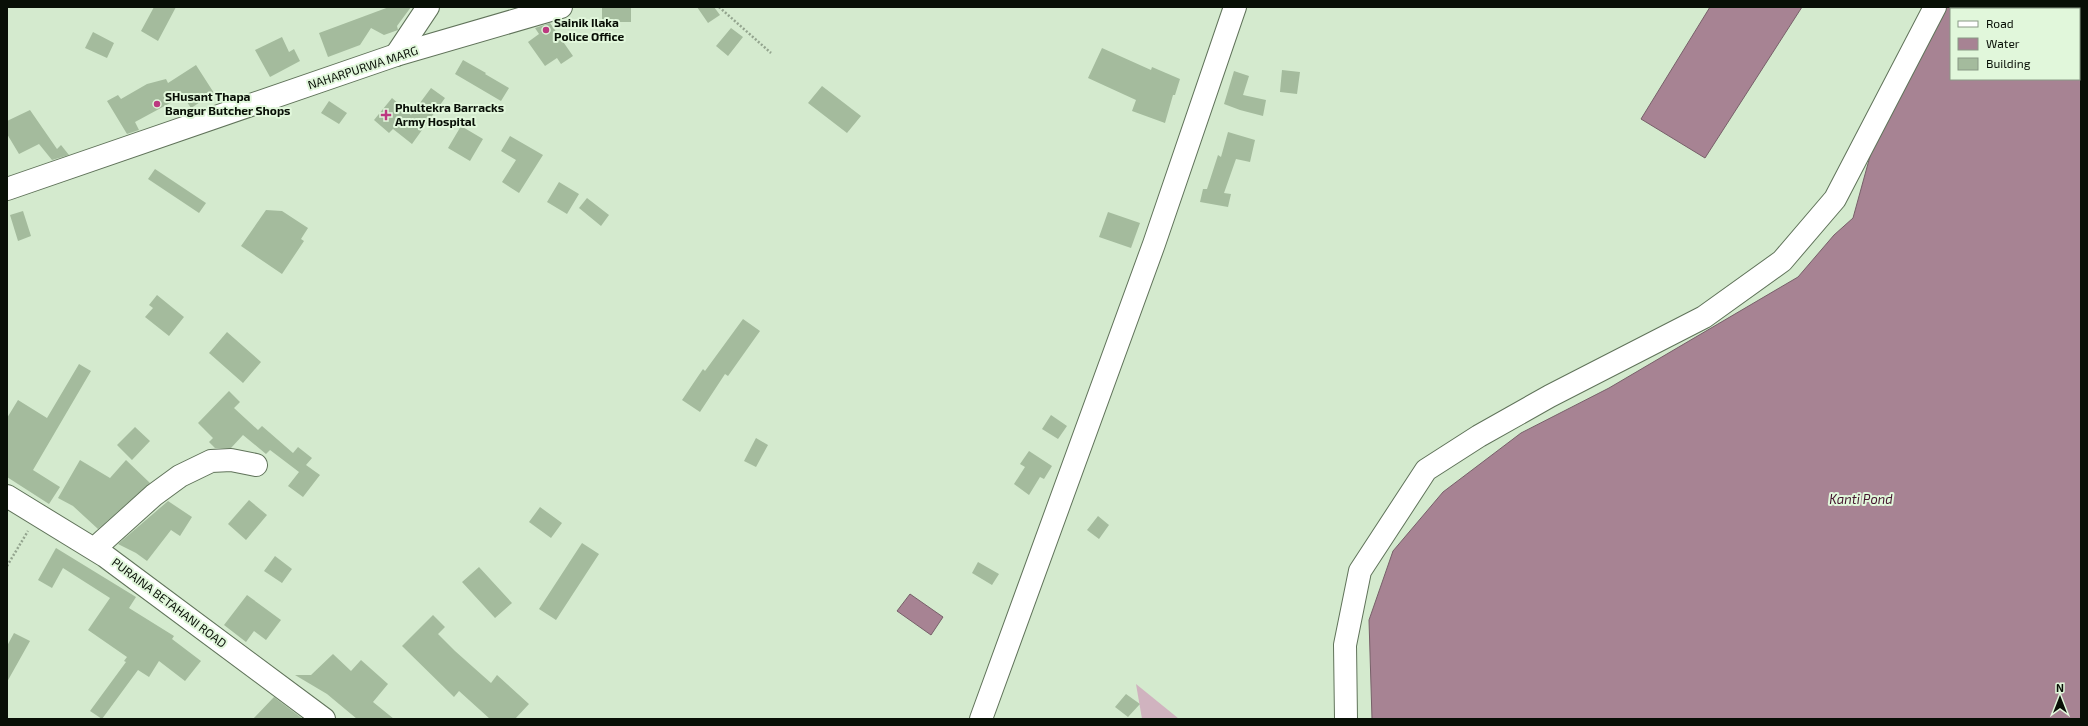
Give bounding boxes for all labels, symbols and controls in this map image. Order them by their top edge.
legend [1950,8,2080,80]
place label: Sainik Ilaka Police Office [554,15,625,43]
text: Road [1986,16,2014,30]
marker: Sainik Ilaka Police Office [541,25,551,35]
text: Water [1986,36,2020,50]
street label: NAHARPURWA MARG [306,43,420,92]
text: Building [1986,56,2031,70]
place label: SHusant Thapa Bangur Butcher Shops [165,89,291,117]
marker: SHusant Thapa Bangur Butcher Shops [152,99,162,109]
place label: Phultekra Barracks Army Hospital [395,100,504,129]
marker: Phultekra Barracks Army Hospital [380,109,392,121]
water label: Kanti Pond [1829,491,1893,507]
street label: PURAINA BETAHANI ROAD [110,555,230,650]
north arrow [2040,678,2080,718]
text: N [2056,681,2064,694]

